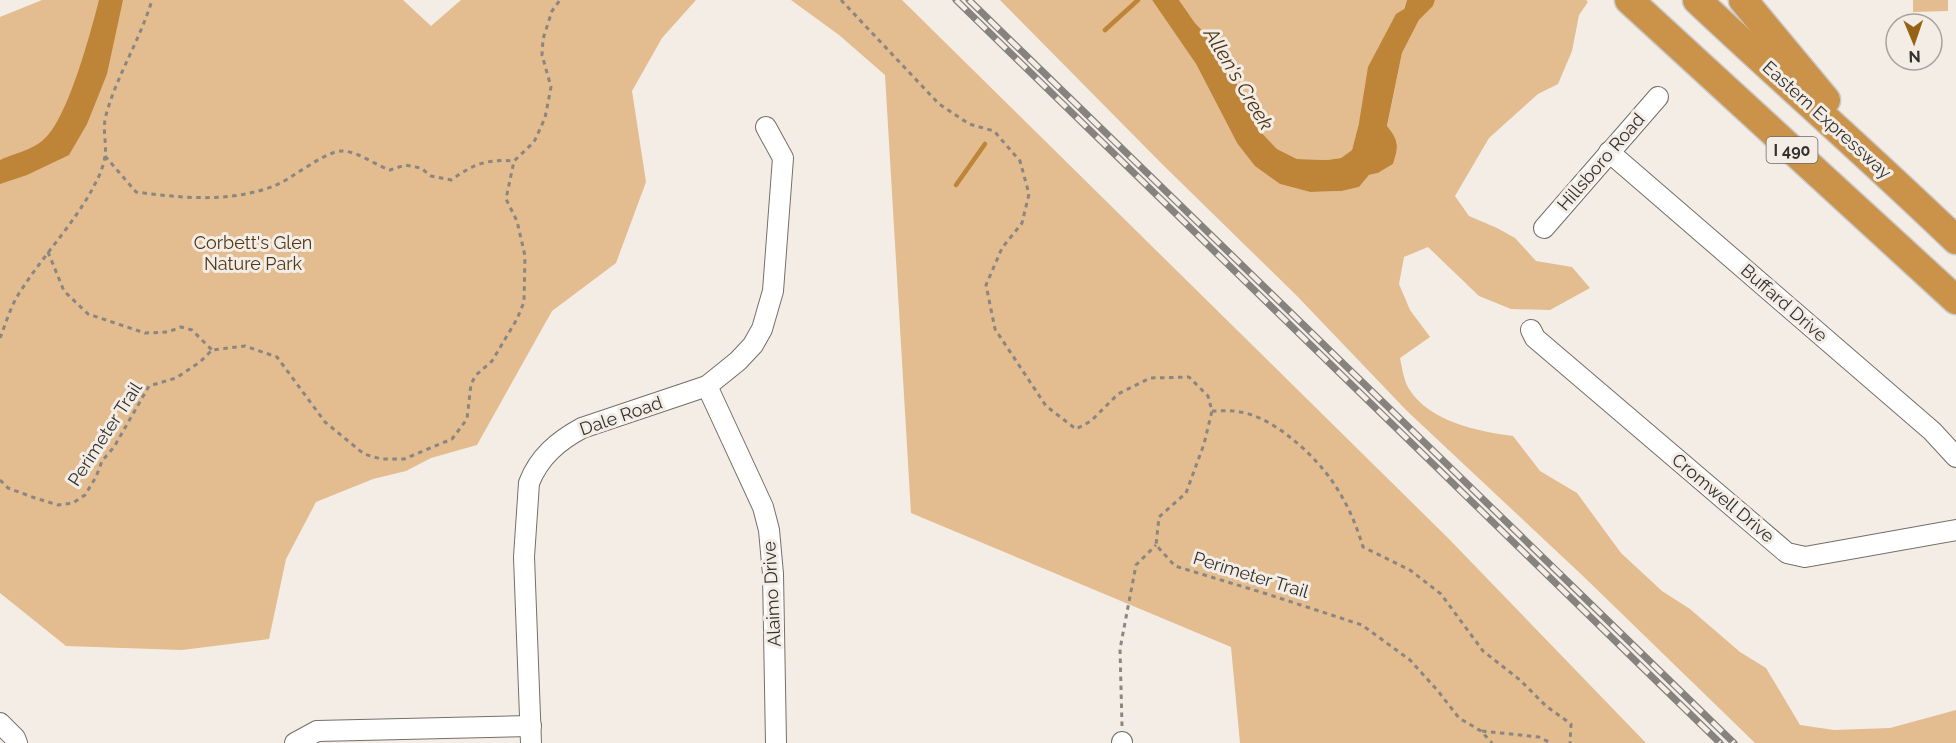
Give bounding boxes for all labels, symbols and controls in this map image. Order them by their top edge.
north arrow [1884,12,1944,72]
water label: Allen's Creek [1199,23,1279,135]
text: N [1908,47,1921,66]
street label: Eastern Expressway [1759,56,1896,183]
street label: Hillsboro Road [1553,109,1649,215]
road number: I 490 [1766,137,1818,163]
park label: Corbett's Glen Nature Park [194,232,312,274]
street label: Buffard Drive [1737,259,1832,346]
street label: Perimeter Trail [63,378,146,490]
street label: Dale Road [577,392,665,439]
street label: Cromwell Drive [1668,449,1779,547]
street label: Alaimo Drive [758,540,785,647]
street label: Perimeter Trail [1191,547,1311,602]

